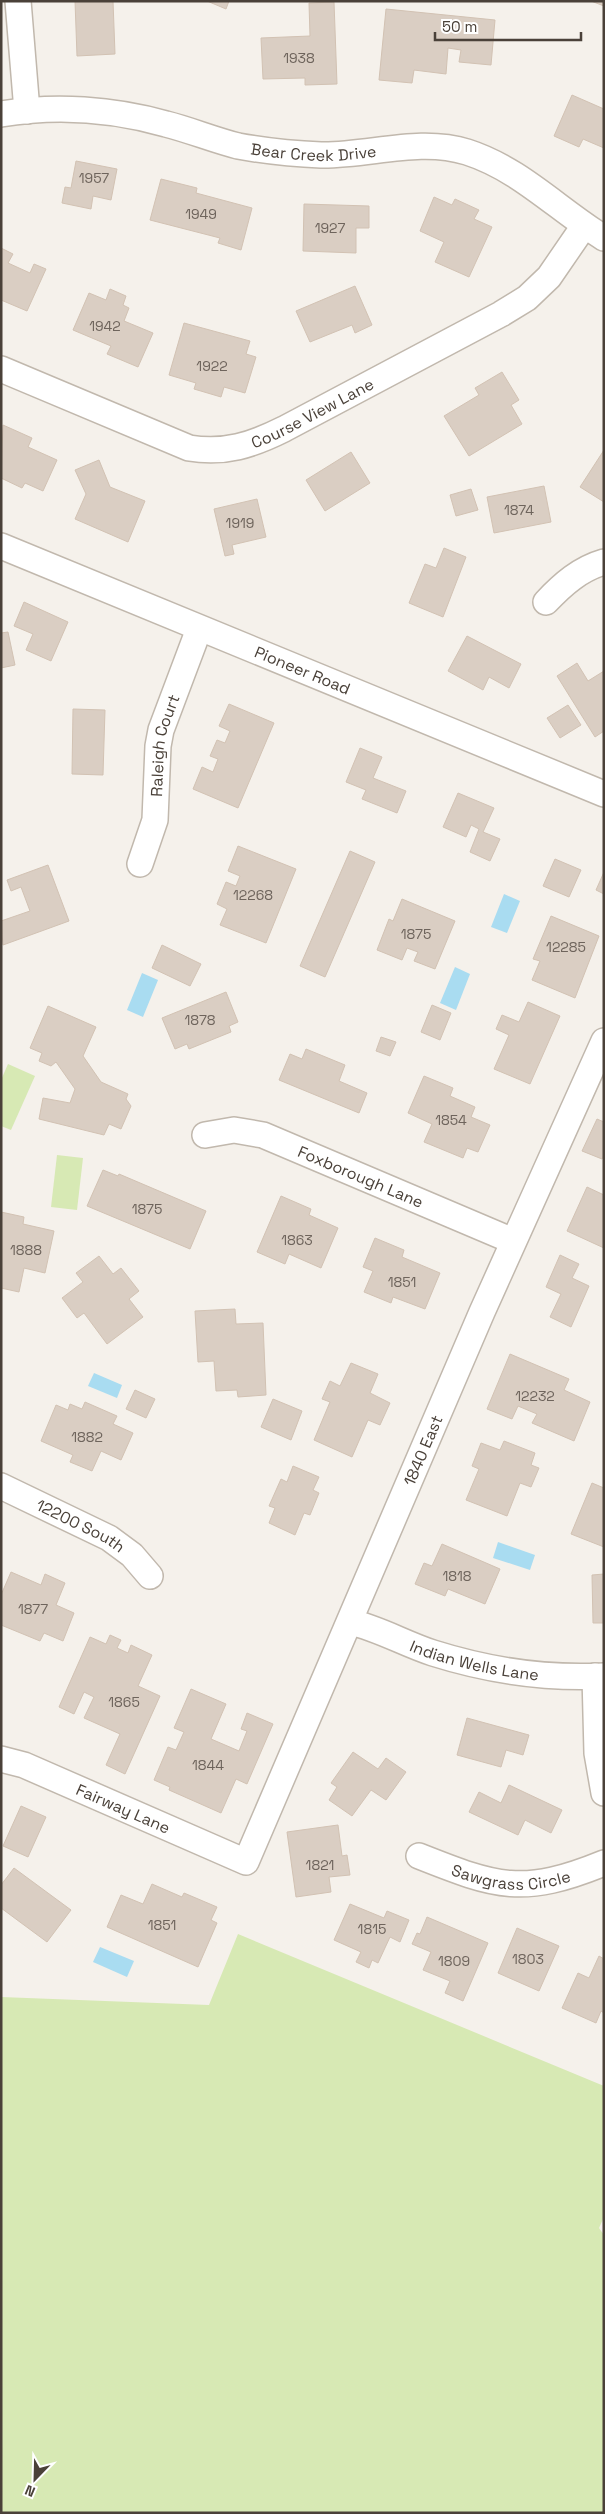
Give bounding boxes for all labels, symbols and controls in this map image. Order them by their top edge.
scale bar [435,10,581,42]
text: 50 m [442,17,477,36]
house number: 1938 [283,49,315,67]
street label: Bear Creek Drive [249,138,378,166]
house number: 1957 [79,169,109,187]
house number: 1949 [185,205,217,223]
house number: 1927 [315,219,345,237]
house number: 1942 [89,317,121,335]
house number: 1922 [196,357,228,375]
street label: Course View Lane [248,373,377,453]
house number: 1874 [504,501,534,519]
house number: 1919 [226,514,254,532]
street label: Pioneer Road [251,641,353,700]
street label: Raleigh Court [146,692,184,797]
house number: 12268 [233,886,273,904]
house number: 1875 [401,925,431,943]
house number: 12285 [546,938,586,956]
house number: 1878 [185,1011,216,1029]
house number: 1854 [435,1111,467,1129]
street label: Foxborough Lane [295,1141,427,1213]
house number: 1875 [132,1200,162,1218]
house number: 1863 [281,1231,313,1249]
house number: 1888 [10,1241,42,1259]
house number: 1851 [388,1273,416,1291]
house number: 12232 [515,1387,555,1405]
street label: 1840 East [399,1412,448,1489]
house number: 1882 [71,1428,103,1446]
street label: 12200 South [33,1494,129,1557]
house number: 1818 [442,1567,472,1585]
house number: 1877 [18,1600,48,1618]
street label: Indian Wells Lane [407,1635,540,1685]
house number: 1865 [108,1693,140,1711]
house number: 1844 [192,1756,224,1774]
street label: Fairway Lane [73,1779,173,1839]
house number: 1821 [306,1856,334,1874]
street label: Sawgrass Circle [449,1859,573,1895]
house number: 1851 [148,1916,176,1934]
house number: 1815 [358,1920,386,1938]
house number: 1803 [512,1950,544,1968]
house number: 1809 [438,1952,470,1970]
north arrow [10,2454,60,2504]
text: N [22,2481,38,2501]

